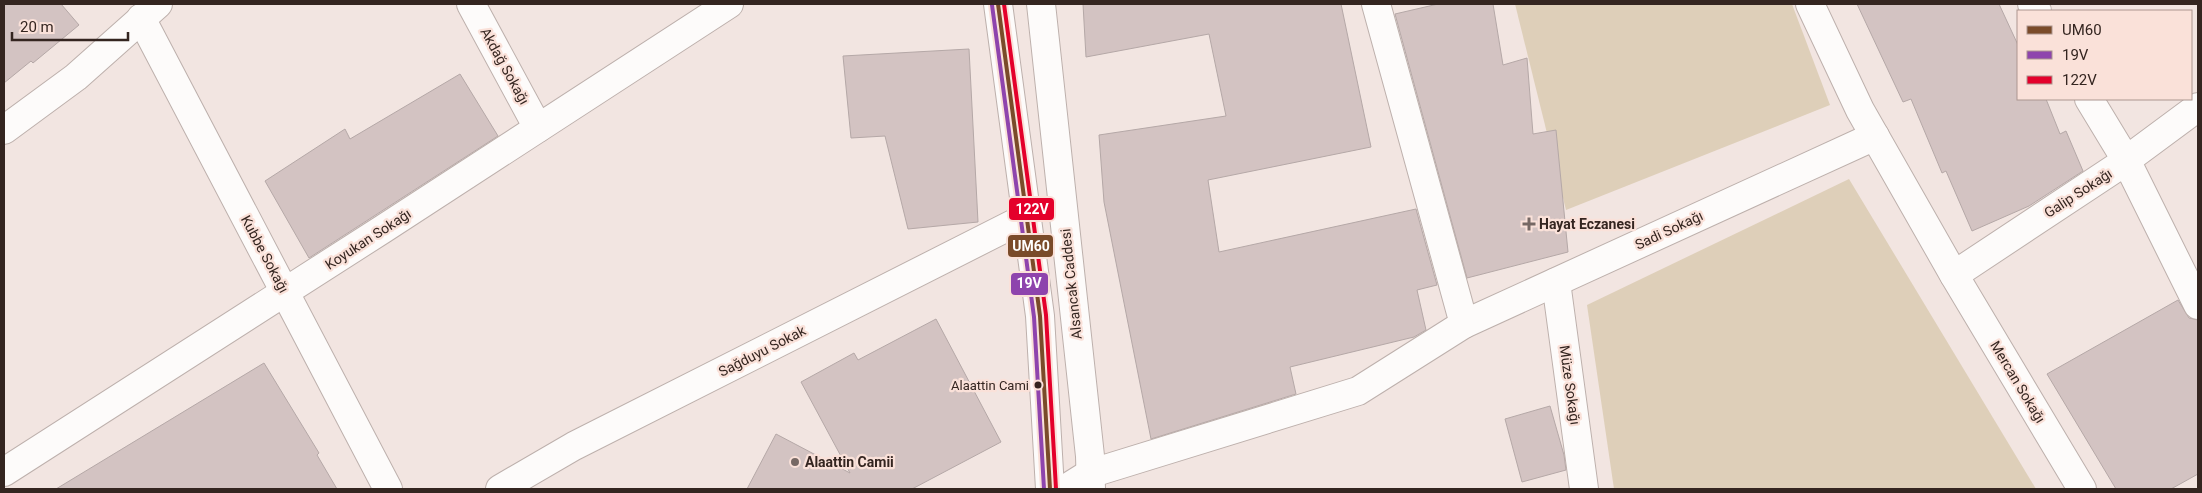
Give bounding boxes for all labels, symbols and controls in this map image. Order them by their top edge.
scale bar [12,10,129,42]
legend [2017,10,2192,100]
text: 20 m [20,18,54,36]
text: UM60 [2062,21,2102,39]
street label: Akdağ Sokağı [477,25,533,107]
text: 19V [2062,46,2089,64]
text: 122V [2062,71,2097,89]
street label: Galip Sokağı [2041,165,2115,221]
line badge: 122V [1008,197,1055,221]
text: 122V [1015,201,1049,217]
street label: Koyukan Sokağı [322,205,414,273]
street label: Sadi Sokağı [1633,207,1705,253]
street label: Kubbe Sokağı [238,213,292,295]
place label: Hayat Eczanesi [1539,216,1635,232]
marker: Hayat Eczanesi [1523,218,1535,230]
street label: Alsancak Caddesi [1057,228,1085,340]
line badge: UM60 [1007,234,1054,258]
text: UM60 [1012,238,1050,254]
line badge: 19V [1010,272,1049,296]
text: 19V [1016,275,1042,291]
street label: Sağduyu Sokak [716,322,809,380]
street label: Mercan Sokağı [1987,338,2049,426]
street label: Müze Sokağı [1557,344,1583,426]
place label: Alaattin Cami [951,378,1029,393]
marker: Alaattin Cami [1033,380,1043,390]
place label: Alaattin Camii [805,454,894,470]
marker: Alaattin Camii [789,456,801,468]

